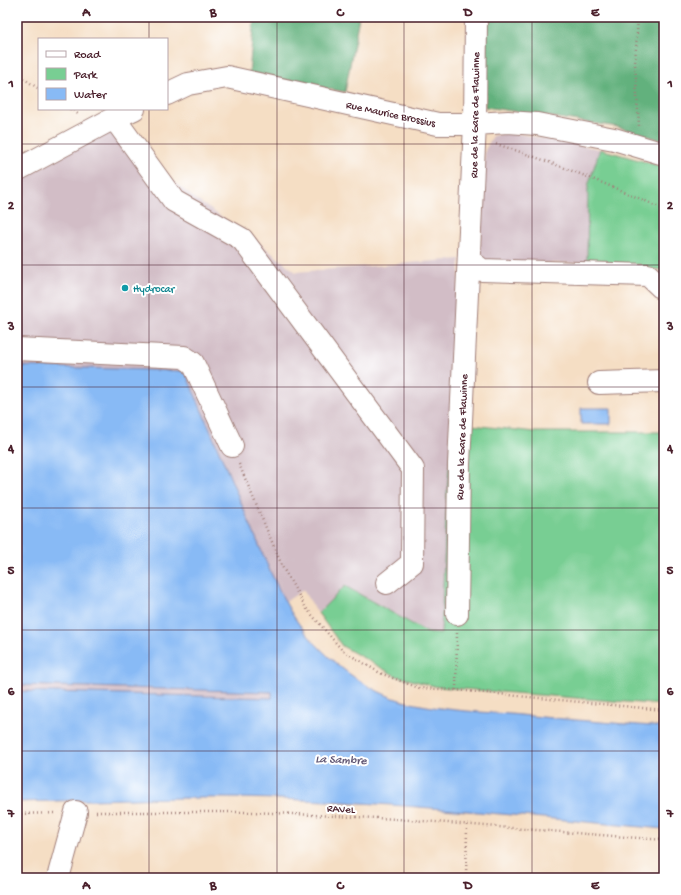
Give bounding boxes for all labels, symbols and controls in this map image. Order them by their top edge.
text: A [81,6,91,21]
text: B [209,6,218,21]
text: C [335,6,345,21]
text: D [463,6,473,21]
text: E [591,6,600,21]
legend [38,38,168,110]
text: Road [74,49,101,63]
street label: Rue de la Gare de Flawinne [469,52,483,178]
text: Park [73,69,99,83]
text: 1 [7,77,14,92]
text: 1 [666,77,673,92]
text: Water [74,89,108,103]
street label: Rue Maurice Brossius [345,100,437,131]
text: 2 [8,199,15,214]
text: 2 [667,199,674,214]
marker: Hydrocar [120,283,130,293]
place label: Hydrocar [133,284,176,296]
text: 3 [7,320,15,335]
text: 3 [666,320,674,335]
street label: Rue de la Gare de Flawinne [455,373,471,500]
text: 4 [7,442,15,457]
text: 4 [666,442,674,457]
text: 5 [8,564,15,579]
text: 5 [667,564,674,579]
text: 6 [8,685,15,700]
text: 6 [667,685,674,700]
water label: La Sambre [315,753,368,769]
street label: RAVeL [327,803,356,817]
text: 7 [7,807,16,822]
text: 7 [666,807,675,822]
text: A [81,879,91,894]
text: B [209,879,218,894]
text: C [335,879,345,894]
text: D [463,879,473,894]
text: E [591,879,600,894]

